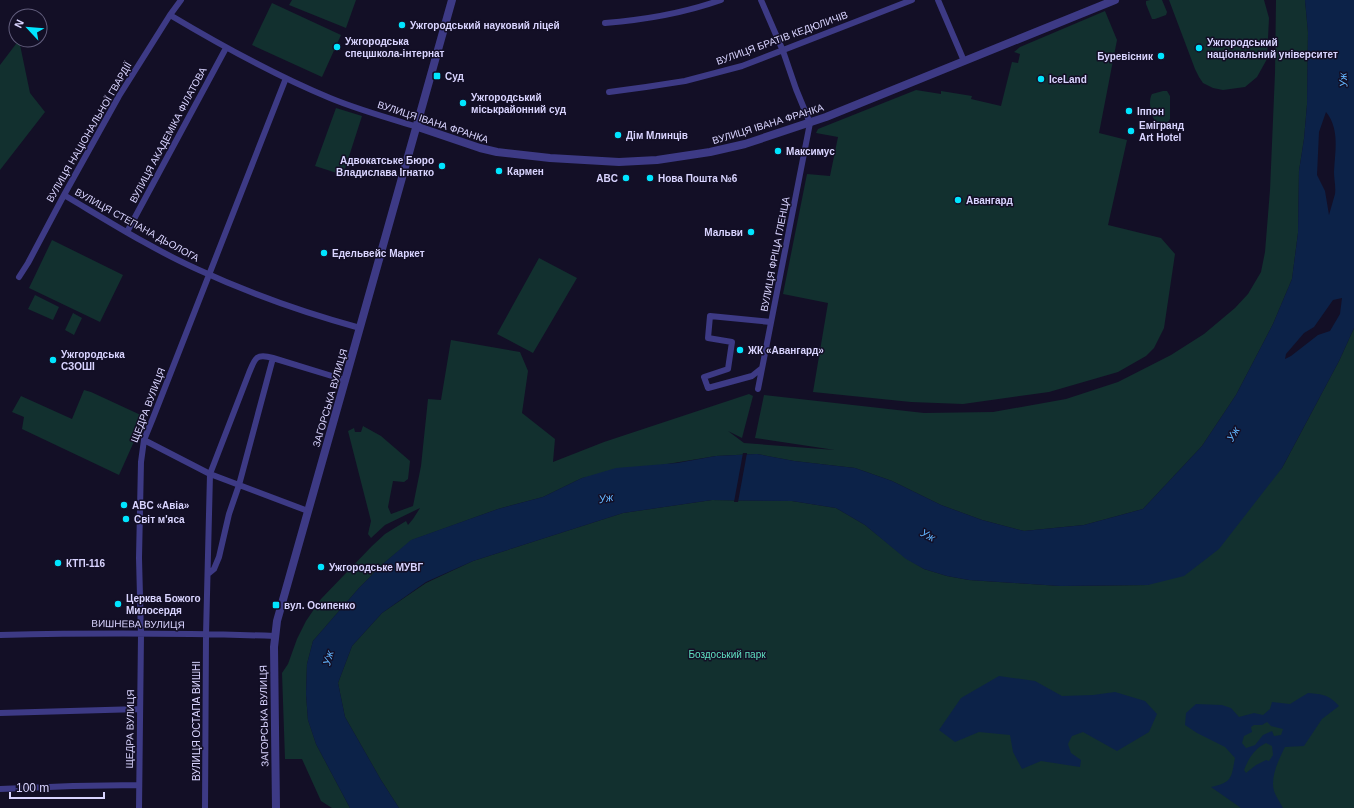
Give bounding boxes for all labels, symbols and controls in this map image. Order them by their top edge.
north arrow [8,8,48,48]
street label: ВУЛИЦЯ БРАТІВ КЕДЮЛИЧІВ [715,9,850,67]
text: N [12,17,26,30]
marker: Ужгородський науковий ліцей [397,20,407,30]
place label: Ужгородський науковий ліцей [410,20,560,31]
place label: Ужгородська спецшкола-інтернат [345,36,445,59]
place label: Ужгородський національний університет [1207,37,1338,60]
marker: Ужгородська спецшкола-інтернат [332,42,342,52]
marker: Ужгородський національний університет [1194,43,1204,53]
place label: Буревісник [1097,51,1154,62]
marker: Буревісник [1156,51,1166,61]
street label: ВУЛИЦЯ НАЦІОНАЛЬНОЇ ГВАРДІЇ [44,60,134,204]
street label: ВУЛИЦЯ АКАДЕМІКА ФІЛАТОВА [127,65,209,205]
marker: Суд [432,71,442,81]
place label: Суд [445,71,465,82]
water label: Уж [1336,72,1350,89]
marker: IceLand [1036,74,1046,84]
place label: IceLand [1049,74,1087,85]
place label: Ужгородський міськрайонний суд [471,92,567,115]
marker: Ужгородський міськрайонний суд [458,98,468,108]
street label: ВУЛИЦЯ ІВАНА ФРАНКА [376,99,490,145]
street label: ВУЛИЦЯ ІВАНА ФРАНКА [711,102,825,146]
marker: Іппон [1124,106,1134,116]
place label: Іппон [1137,106,1164,117]
place label: Емігранд Art Hotel [1139,120,1185,143]
marker: Емігранд Art Hotel [1126,126,1136,136]
marker: Дім Млинців [613,130,623,140]
place label: Дім Млинців [626,130,688,141]
marker: Максимус [773,146,783,156]
place label: Максимус [786,146,835,157]
place label: Адвокатське Бюро Владислава Ігнатко [336,155,434,178]
marker: Адвокатське Бюро Владислава Ігнатко [437,161,447,171]
marker: Кармен [494,166,504,176]
place label: Кармен [507,166,544,177]
place label: ABC [596,173,618,184]
marker: ABC [621,173,631,183]
marker: Нова Пошта №6 [645,173,655,183]
place label: Нова Пошта №6 [658,173,738,184]
street label: ВУЛИЦЯ СТЕПАНА ДЬОЛОГА [73,186,201,264]
street label: ВУЛИЦЯ ФРІЦА ГЛЕНЦА [758,195,792,312]
marker: Авангард [953,195,963,205]
place label: Авангард [966,195,1013,206]
place label: Мальви [704,227,743,238]
marker: Мальви [746,227,756,237]
marker: Едельвейс Маркет [319,248,329,258]
place label: Едельвейс Маркет [332,248,425,259]
marker: ЖК «Авангард» [735,345,745,355]
place label: ЖК «Авангард» [747,345,824,356]
street label: ЗАГОРСЬКА ВУЛИЦЯ [311,348,349,448]
place label: Ужгородська СЗОШІ [61,349,125,372]
marker: Ужгородська СЗОШІ [48,355,58,365]
street label: ЩЕДРА ВУЛИЦЯ [129,366,167,444]
water label: Уж [1224,424,1242,444]
water label: Уж [597,491,615,505]
marker: ABC «Авіа» [119,500,129,510]
place label: ABC «Авіа» [132,500,190,511]
marker: Світ м'яса [121,514,131,524]
place label: Світ м'яса [134,514,185,525]
water label: Уж [918,526,938,544]
marker: КТП-116 [53,558,63,568]
place label: КТП-116 [66,558,106,569]
marker: Ужгородське МУВГ [316,562,326,572]
place label: Ужгородське МУВГ [329,562,423,573]
place label: Церква Божого Милосердя [126,593,201,616]
marker: Церква Божого Милосердя [113,599,123,609]
marker: вул. Осипенко [271,600,281,610]
place label: вул. Осипенко [284,600,355,611]
street label: ВИШНЕВА ВУЛИЦЯ [91,618,185,630]
water label: Уж [320,649,336,668]
park label: Боздоський парк [688,649,766,660]
street label: ВУЛИЦЯ ОСТАПА ВИШНІ [191,661,202,781]
street label: ЗАГОРСЬКА ВУЛИЦЯ [258,665,270,767]
street label: ЩЕДРА ВУЛИЦЯ [124,689,136,769]
scale bar [10,774,104,800]
text: 100 m [16,781,49,795]

